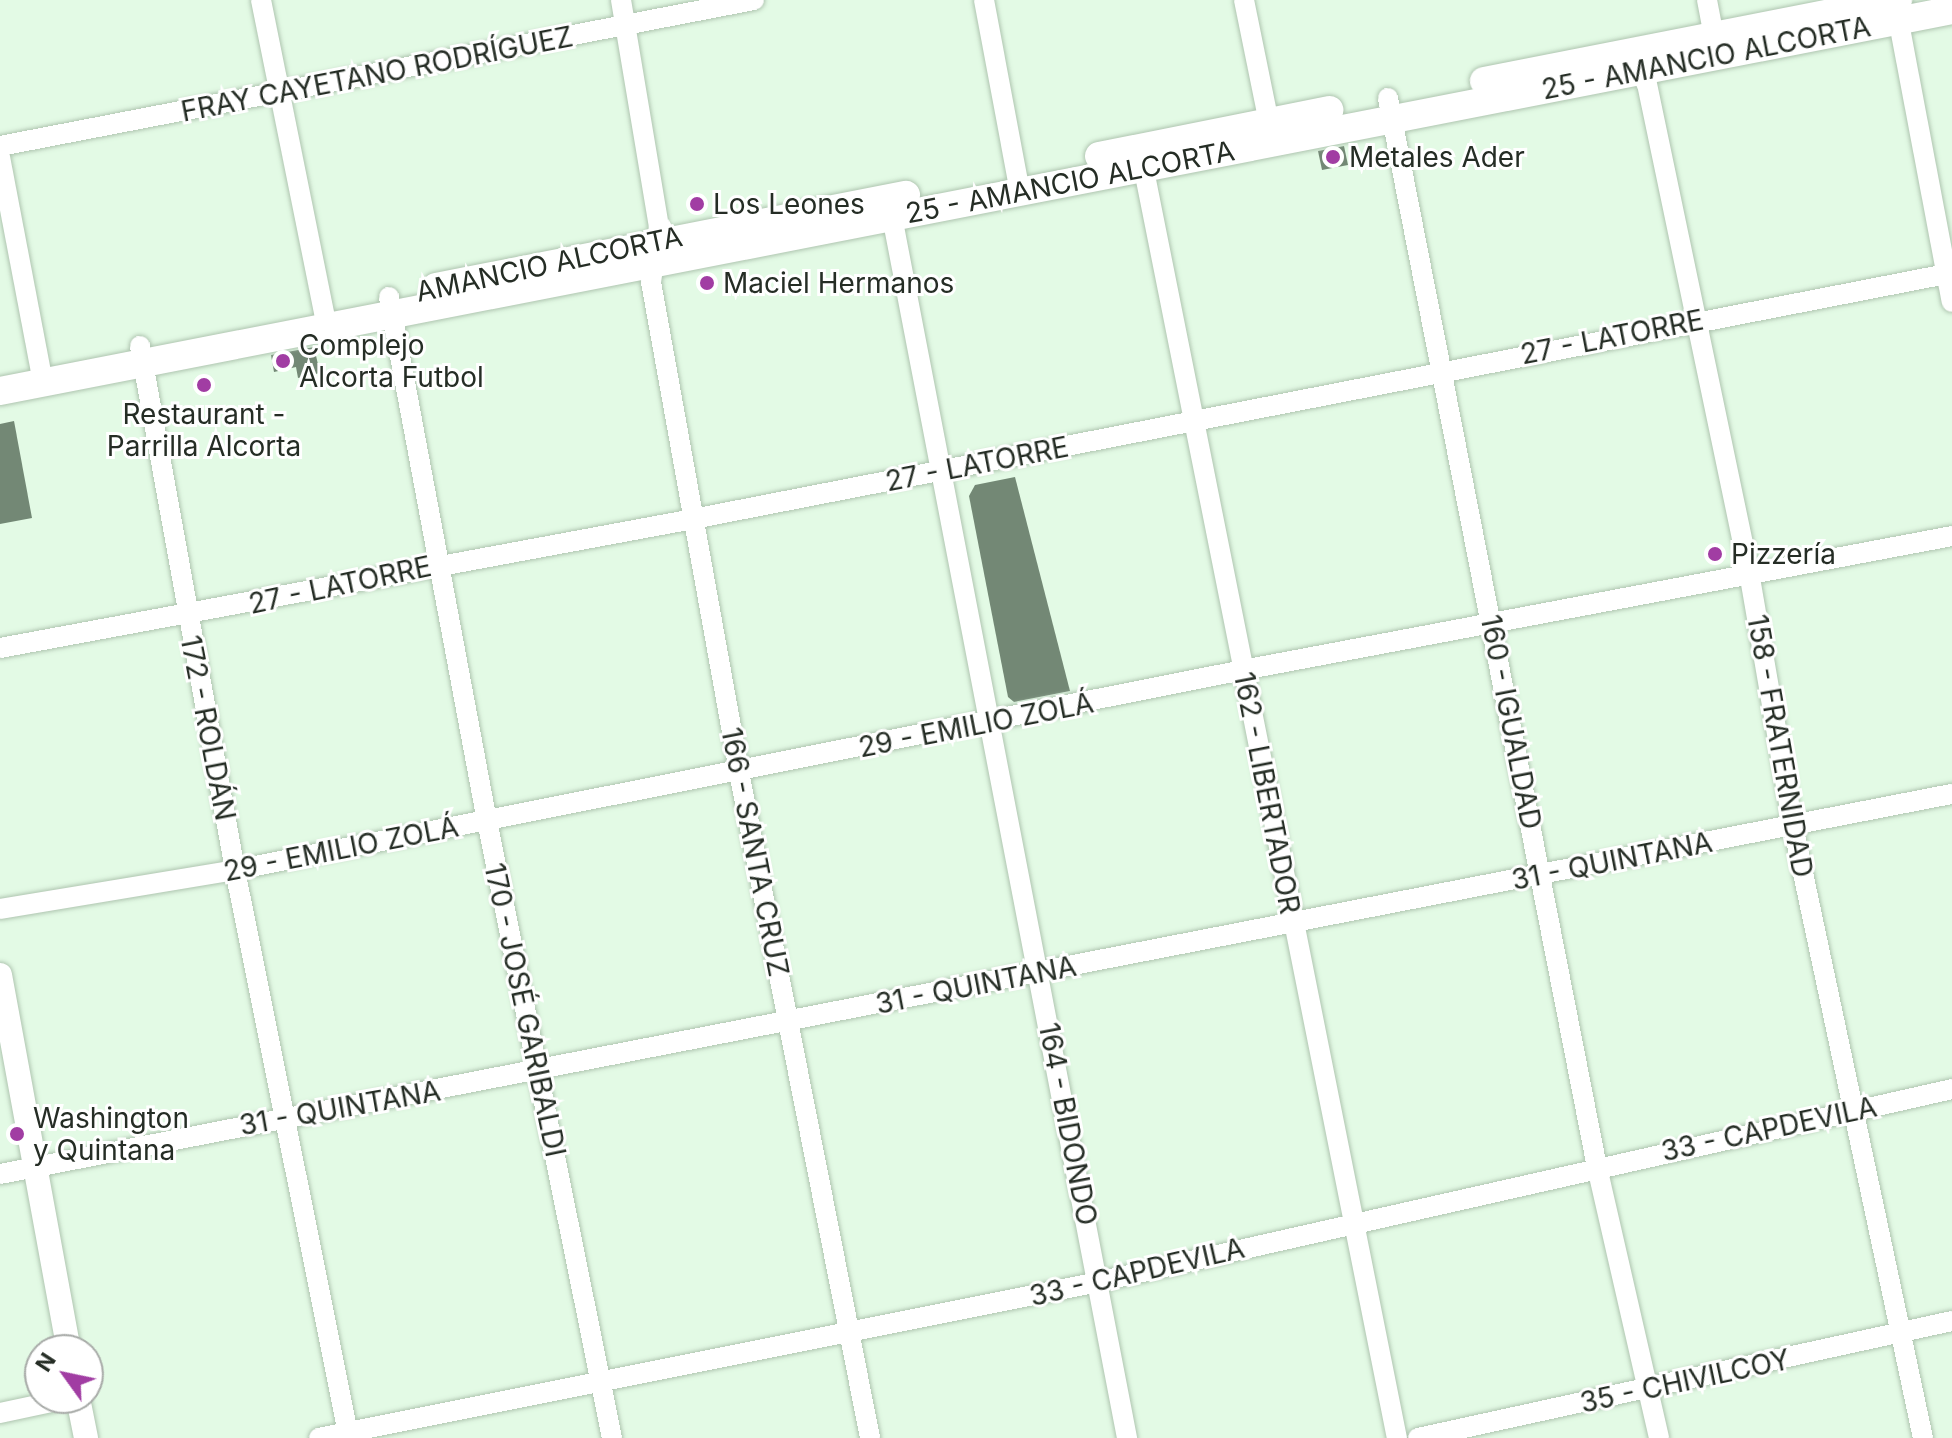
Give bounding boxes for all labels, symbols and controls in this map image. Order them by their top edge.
street label: 25 - AMANCIO ALCORTA [1539,10,1873,106]
street label: FRAY CAYETANO RODRÍGUEZ [178,19,576,129]
street label: 25 - AMANCIO ALCORTA [903,134,1237,230]
place label: Metales Ader [1349,140,1525,174]
marker: Metales Ader [1324,148,1342,166]
place label: Los Leones [713,187,865,221]
marker: Los Leones [688,195,706,213]
street label: AMANCIO ALCORTA [413,219,685,309]
place label: Maciel Hermanos [723,266,954,300]
marker: Maciel Hermanos [698,274,716,292]
street label: 27 - LATORRE [1518,303,1706,371]
place label: Complejo Alcorta Futbol [299,328,484,394]
marker: Complejo Alcorta Futbol [274,352,292,370]
marker: Restaurant - Parrilla Alcorta [195,376,213,394]
place label: Restaurant - Parrilla Alcorta [107,397,301,463]
street label: 27 - LATORRE [883,430,1071,498]
place label: Pizzería [1731,537,1836,571]
marker: Pizzería [1706,545,1724,563]
street label: 27 - LATORRE [246,549,434,621]
street label: 160 - IGUALDAD [1474,612,1548,832]
street label: 158 - FRATERNIDAD [1740,612,1820,880]
street label: 172 - ROLDÁN [174,633,242,823]
street label: 162 - LIBERTADOR [1227,669,1307,917]
street label: 29 - EMILIO ZOLÁ [856,686,1096,764]
street label: 166 - SANTA CRUZ [714,725,796,979]
street label: 29 - EMILIO ZOLÁ [221,810,461,888]
street label: 31 - QUINTANA [1509,825,1715,897]
street label: 170 - JOSÉ GARIBALDI [477,860,573,1160]
street label: 31 - QUINTANA [873,949,1079,1021]
street label: 164 - BIDONDO [1032,1020,1104,1228]
street label: 31 - QUINTANA [237,1074,443,1142]
street label: 33 - CAPDEVILA [1658,1090,1880,1168]
place label: Washington y Quintana [33,1101,189,1167]
marker: Washington y Quintana [8,1125,26,1143]
street label: 33 - CAPDEVILA [1026,1231,1248,1313]
north arrow [24,1334,104,1414]
street label: 35 - CHIVILCOY [1577,1342,1793,1420]
text: N [30,1348,61,1376]

